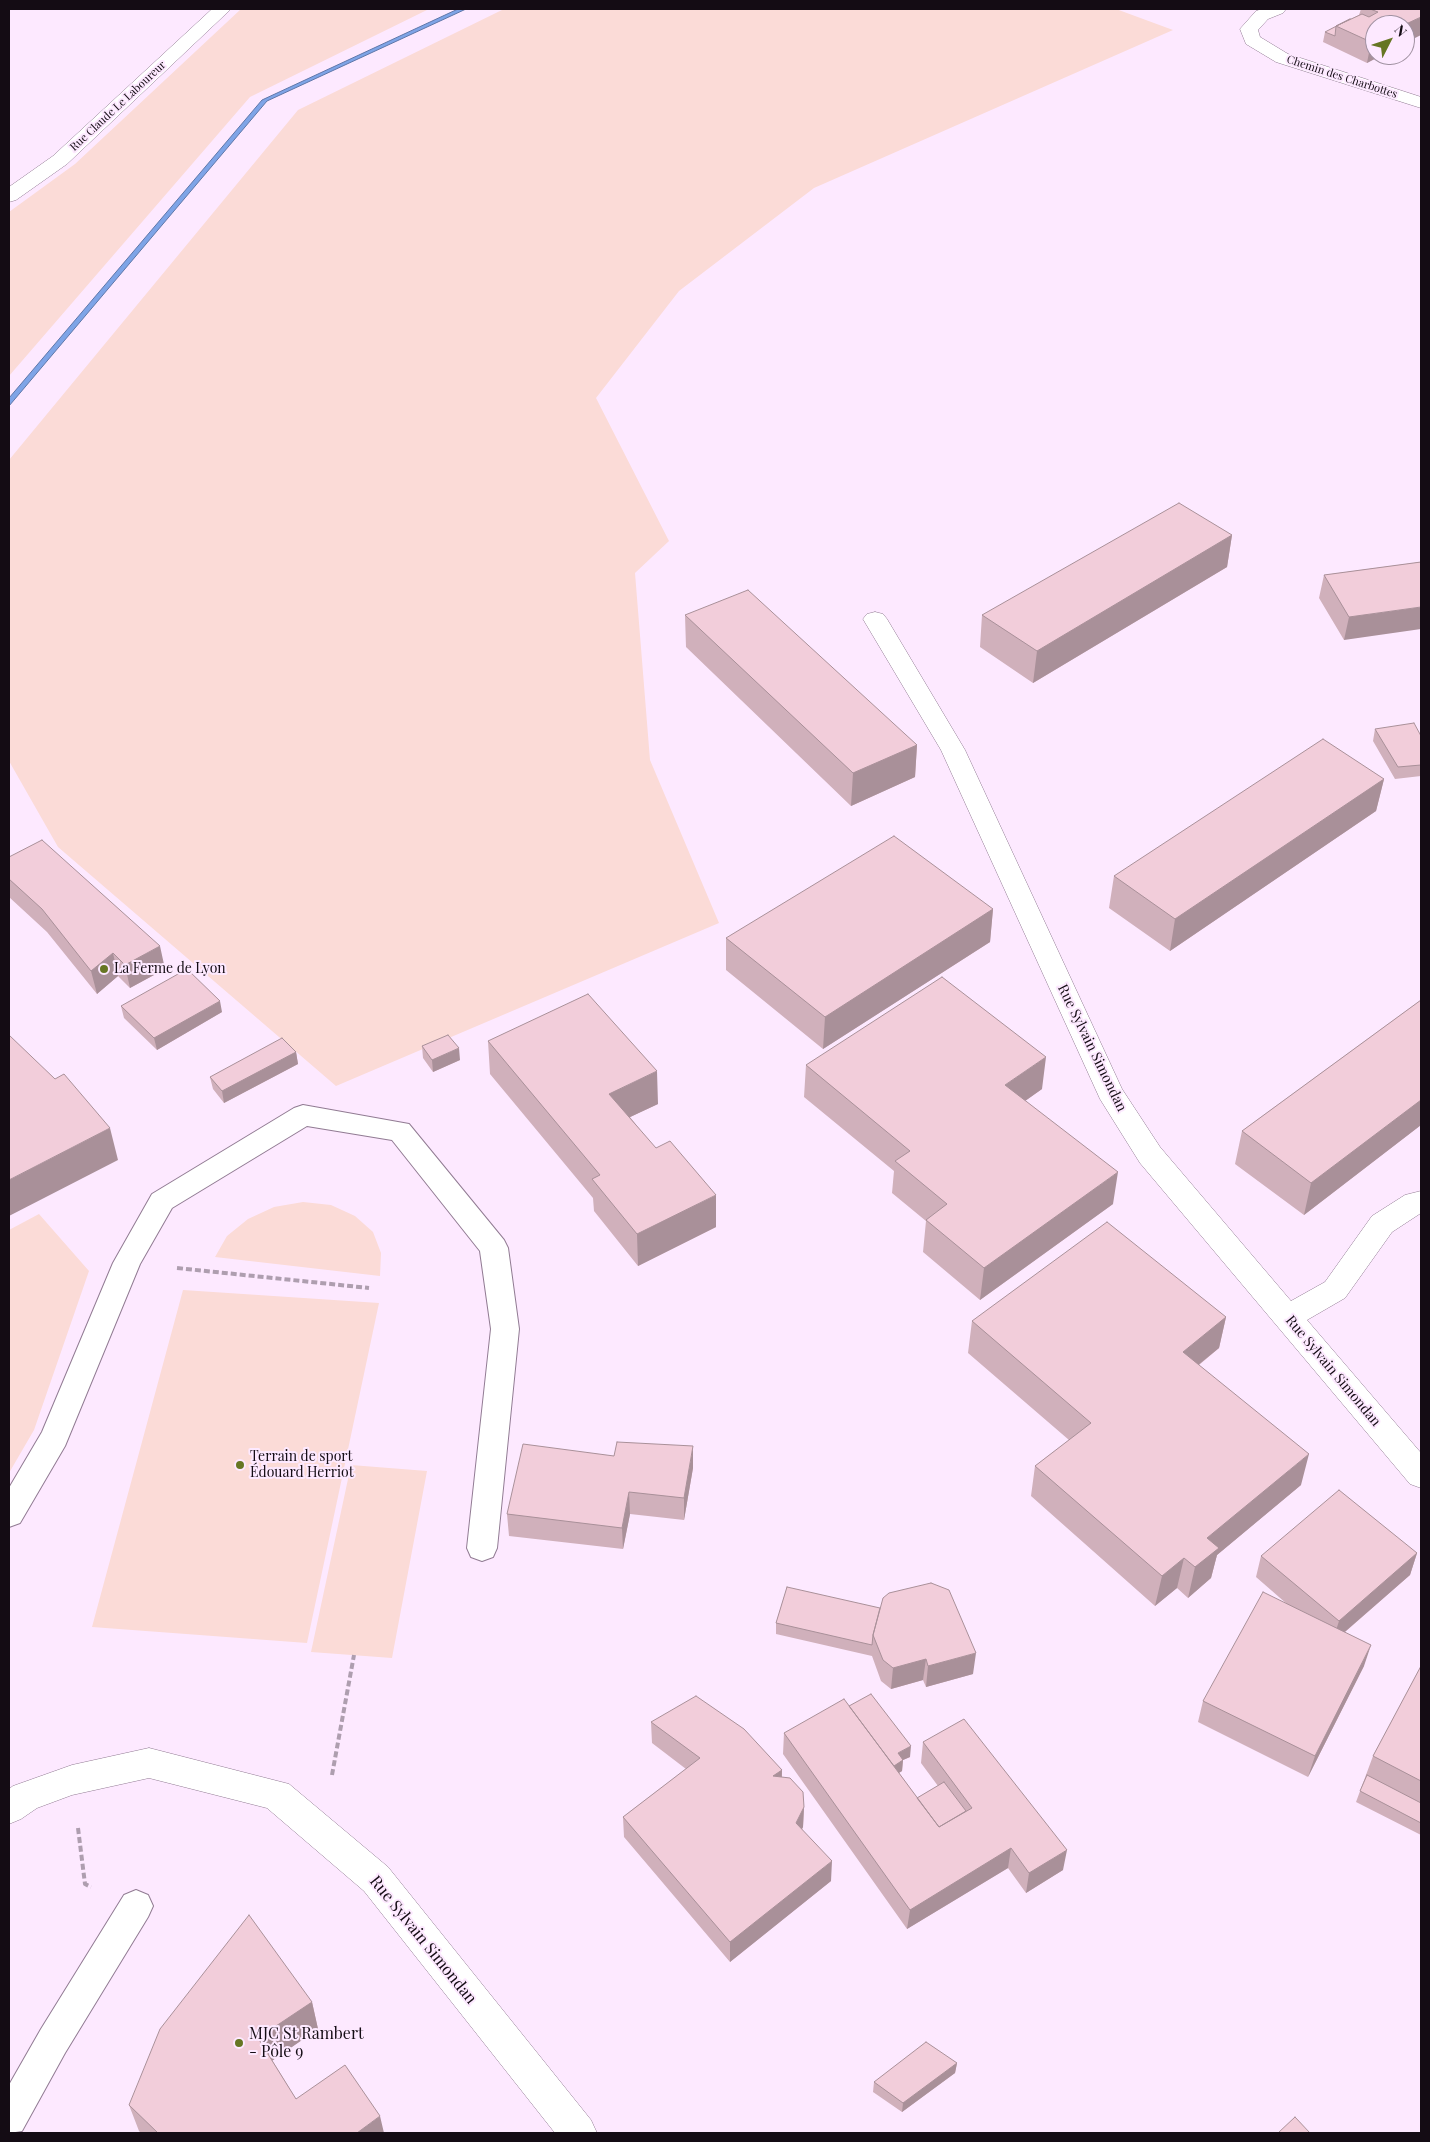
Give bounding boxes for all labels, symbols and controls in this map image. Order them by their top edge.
north arrow [1365,15,1415,65]
text: N [1390,20,1411,41]
street label: Chemin des Charbottes [1285,53,1399,101]
street label: Rue Claude Le Laboureur [67,58,169,154]
place label: La Ferme de Lyon [114,961,226,977]
marker: La Ferme de Lyon [98,963,110,975]
street label: Rue Sylvain Simondan [1054,982,1130,1114]
street label: Rue Sylvain Simondan [1282,1312,1384,1430]
place label: Terrain de sport Édouard Herriot [250,1449,354,1481]
marker: Terrain de sport Édouard Herriot [234,1459,246,1471]
street label: Rue Sylvain Simondan [365,1872,481,2008]
place label: MJC St Rambert - Pôle 9 [249,2024,364,2062]
marker: MJC St Rambert - Pôle 9 [233,2037,245,2049]

